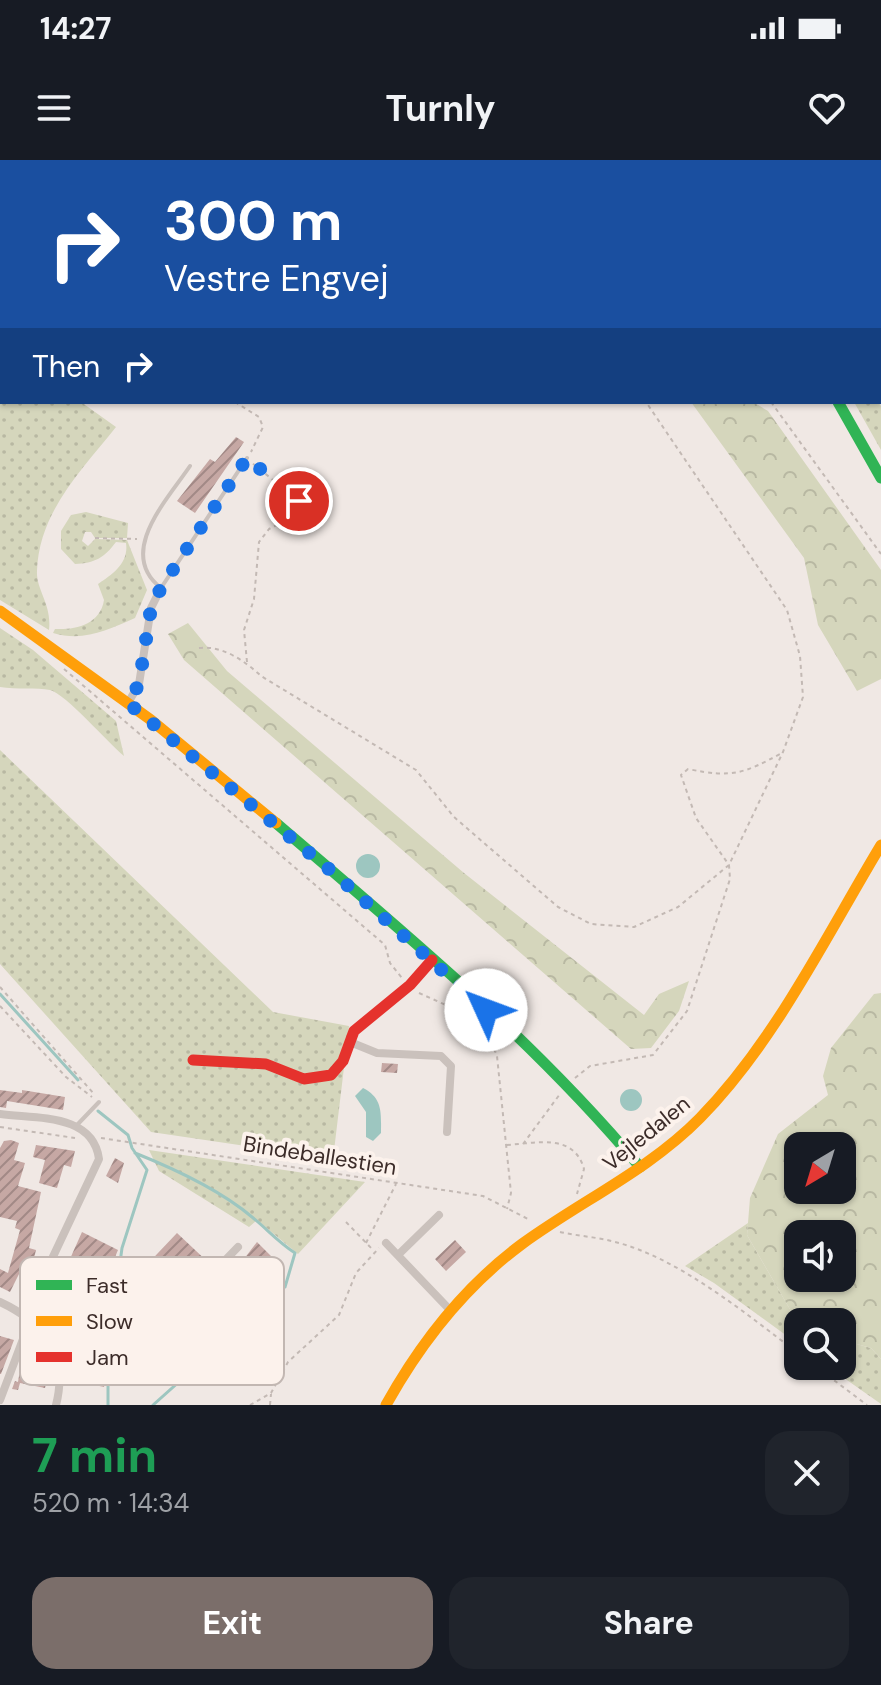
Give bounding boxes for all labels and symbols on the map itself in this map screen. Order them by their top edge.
pin [265,467,333,535]
position arrow [444,968,528,1052]
street label: Vejledalen [597,1089,696,1177]
street label: Bindeballestien [241,1129,399,1182]
north arrow [784,1132,856,1204]
legend [20,1257,284,1385]
text: Fast [86,1271,128,1300]
text: Slow [86,1307,133,1336]
text: Jam [86,1343,129,1372]

